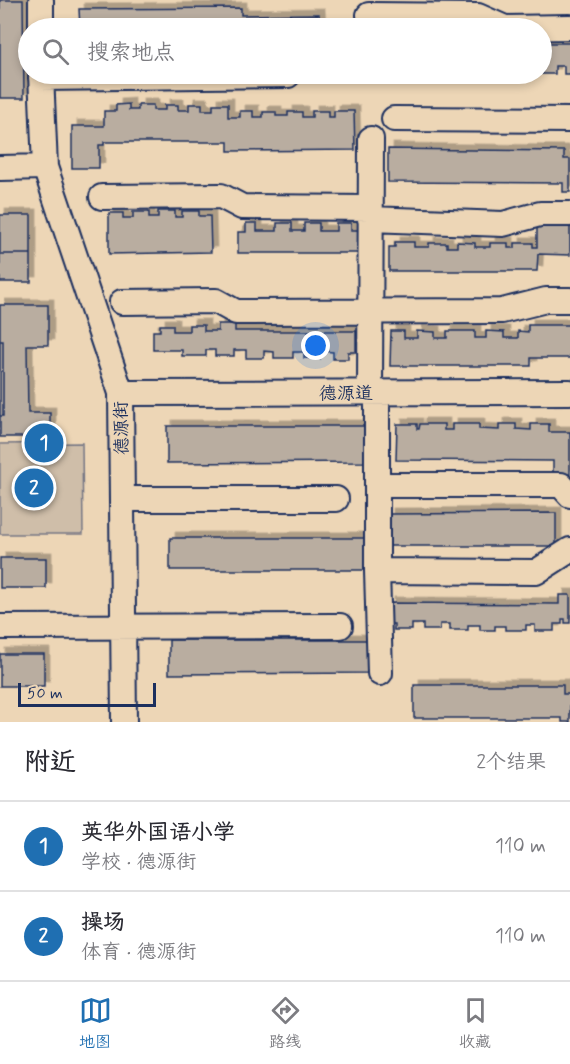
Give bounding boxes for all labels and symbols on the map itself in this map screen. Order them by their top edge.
your location [301,331,330,360]
street label: 德源道 [319,382,373,406]
street label: 德源街 [110,401,134,455]
pin: 1 [24,420,63,466]
pin: 2 [15,466,54,510]
scale bar [18,680,156,708]

